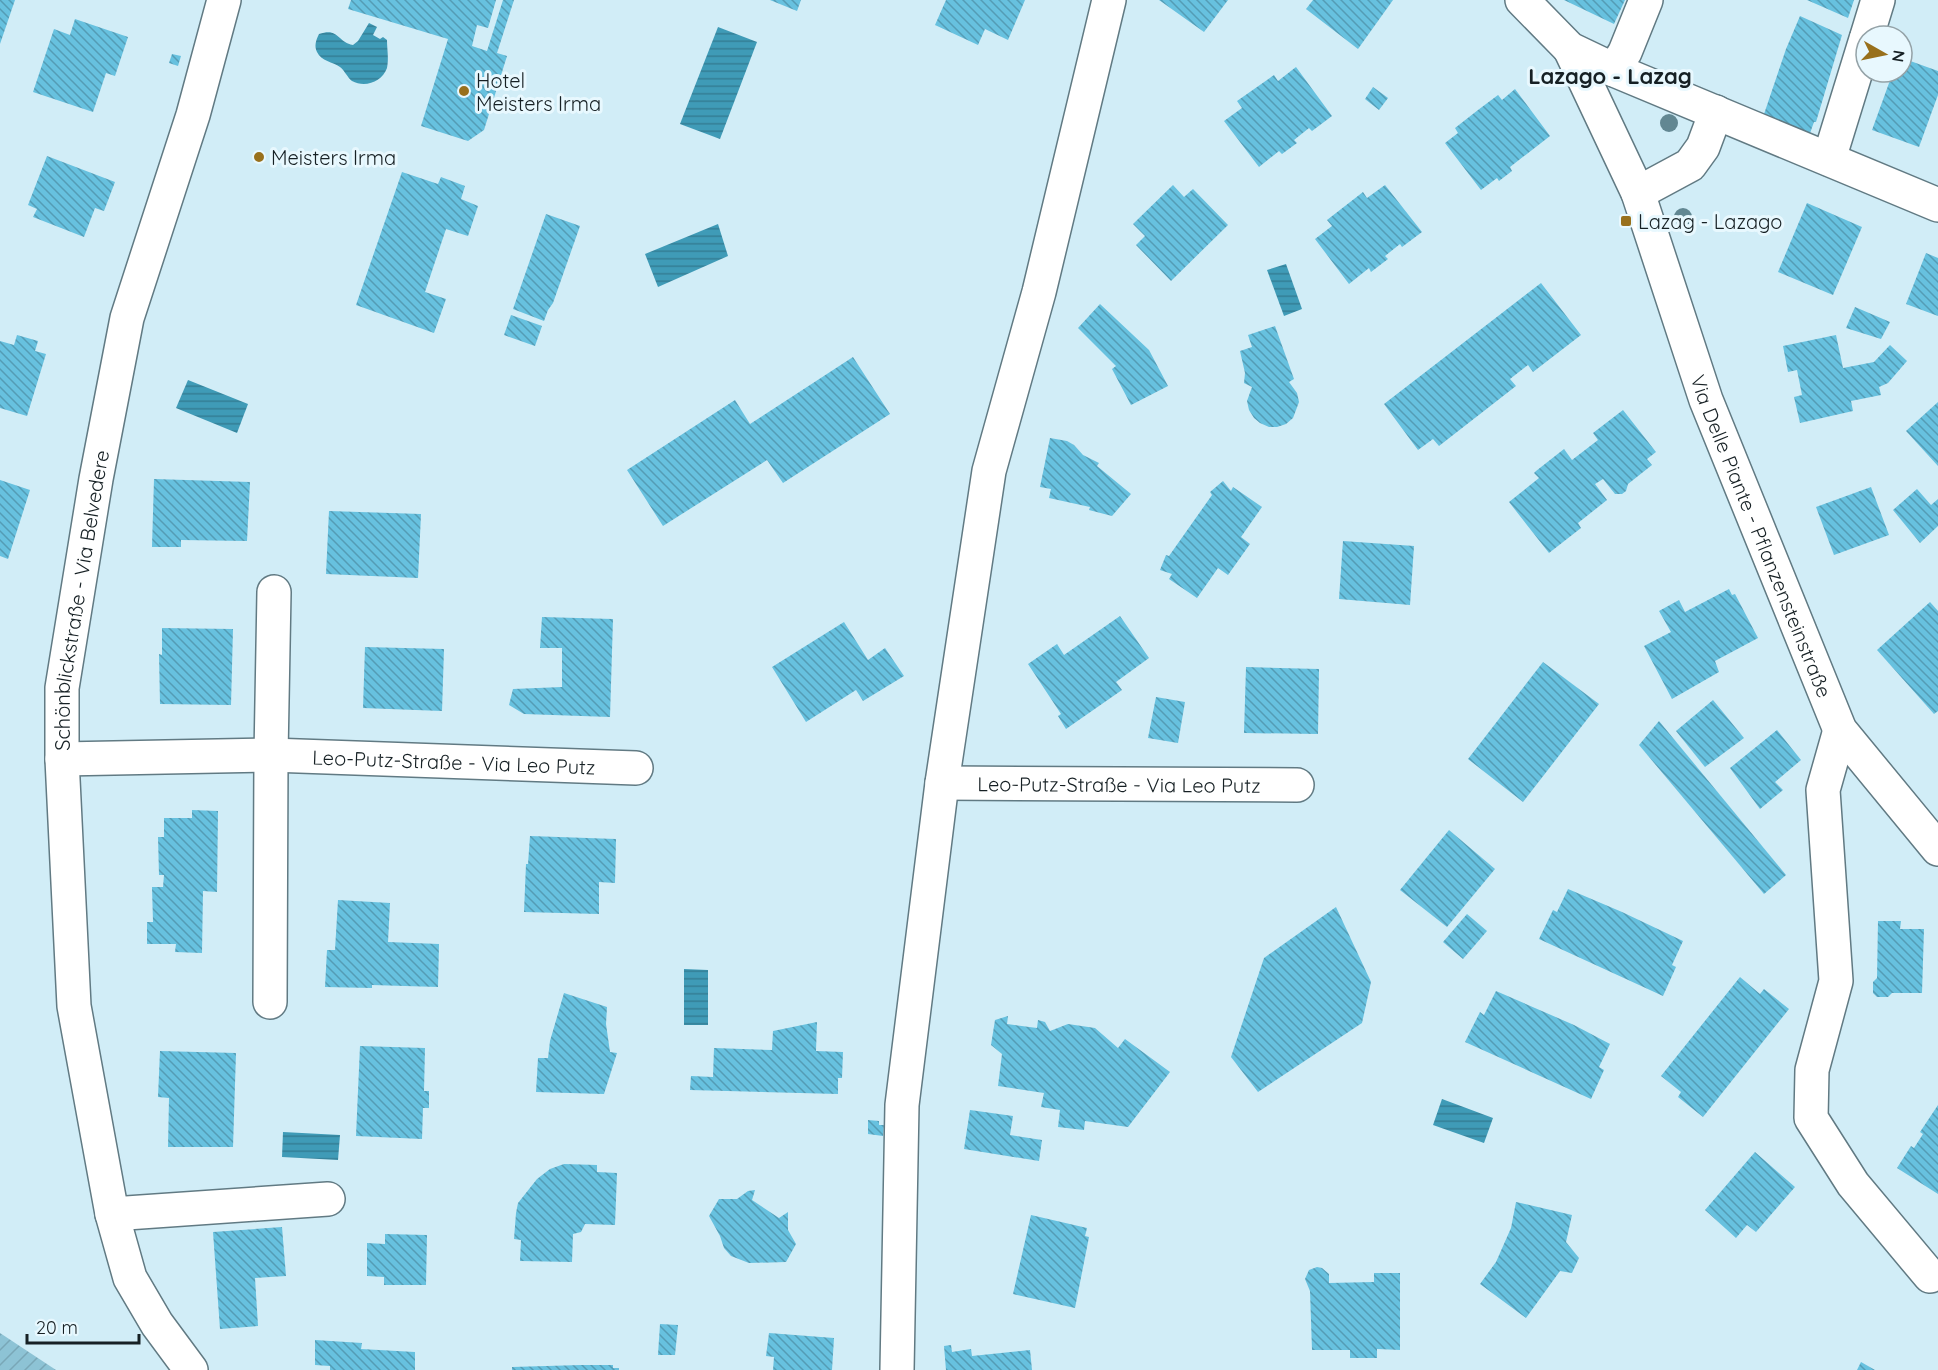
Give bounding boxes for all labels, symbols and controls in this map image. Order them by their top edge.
north arrow [1854,24,1914,84]
text: N [1888,49,1910,64]
district label: Lazago - Lazag [1528,62,1692,90]
place label: Hotel Meisters Irma [476,68,601,116]
marker: Hotel Meisters Irma [457,84,471,98]
place label: Meisters Irma [271,145,396,170]
marker: Meisters Irma [252,150,266,164]
place label: Lazag - Lazago [1638,209,1782,234]
marker: Lazag - Lazago [1619,214,1633,228]
street label: Via Delle Piante - Pflanzensteinstraße [1686,371,1838,701]
street label: Schönblickstraße - Via Belvedere [50,448,114,751]
street label: Leo-Putz-Straße - Via Leo Putz [312,744,596,779]
street label: Leo-Putz-Straße - Via Leo Putz [977,771,1261,797]
scale bar [27,1307,140,1345]
text: 20 m [36,1316,78,1339]

